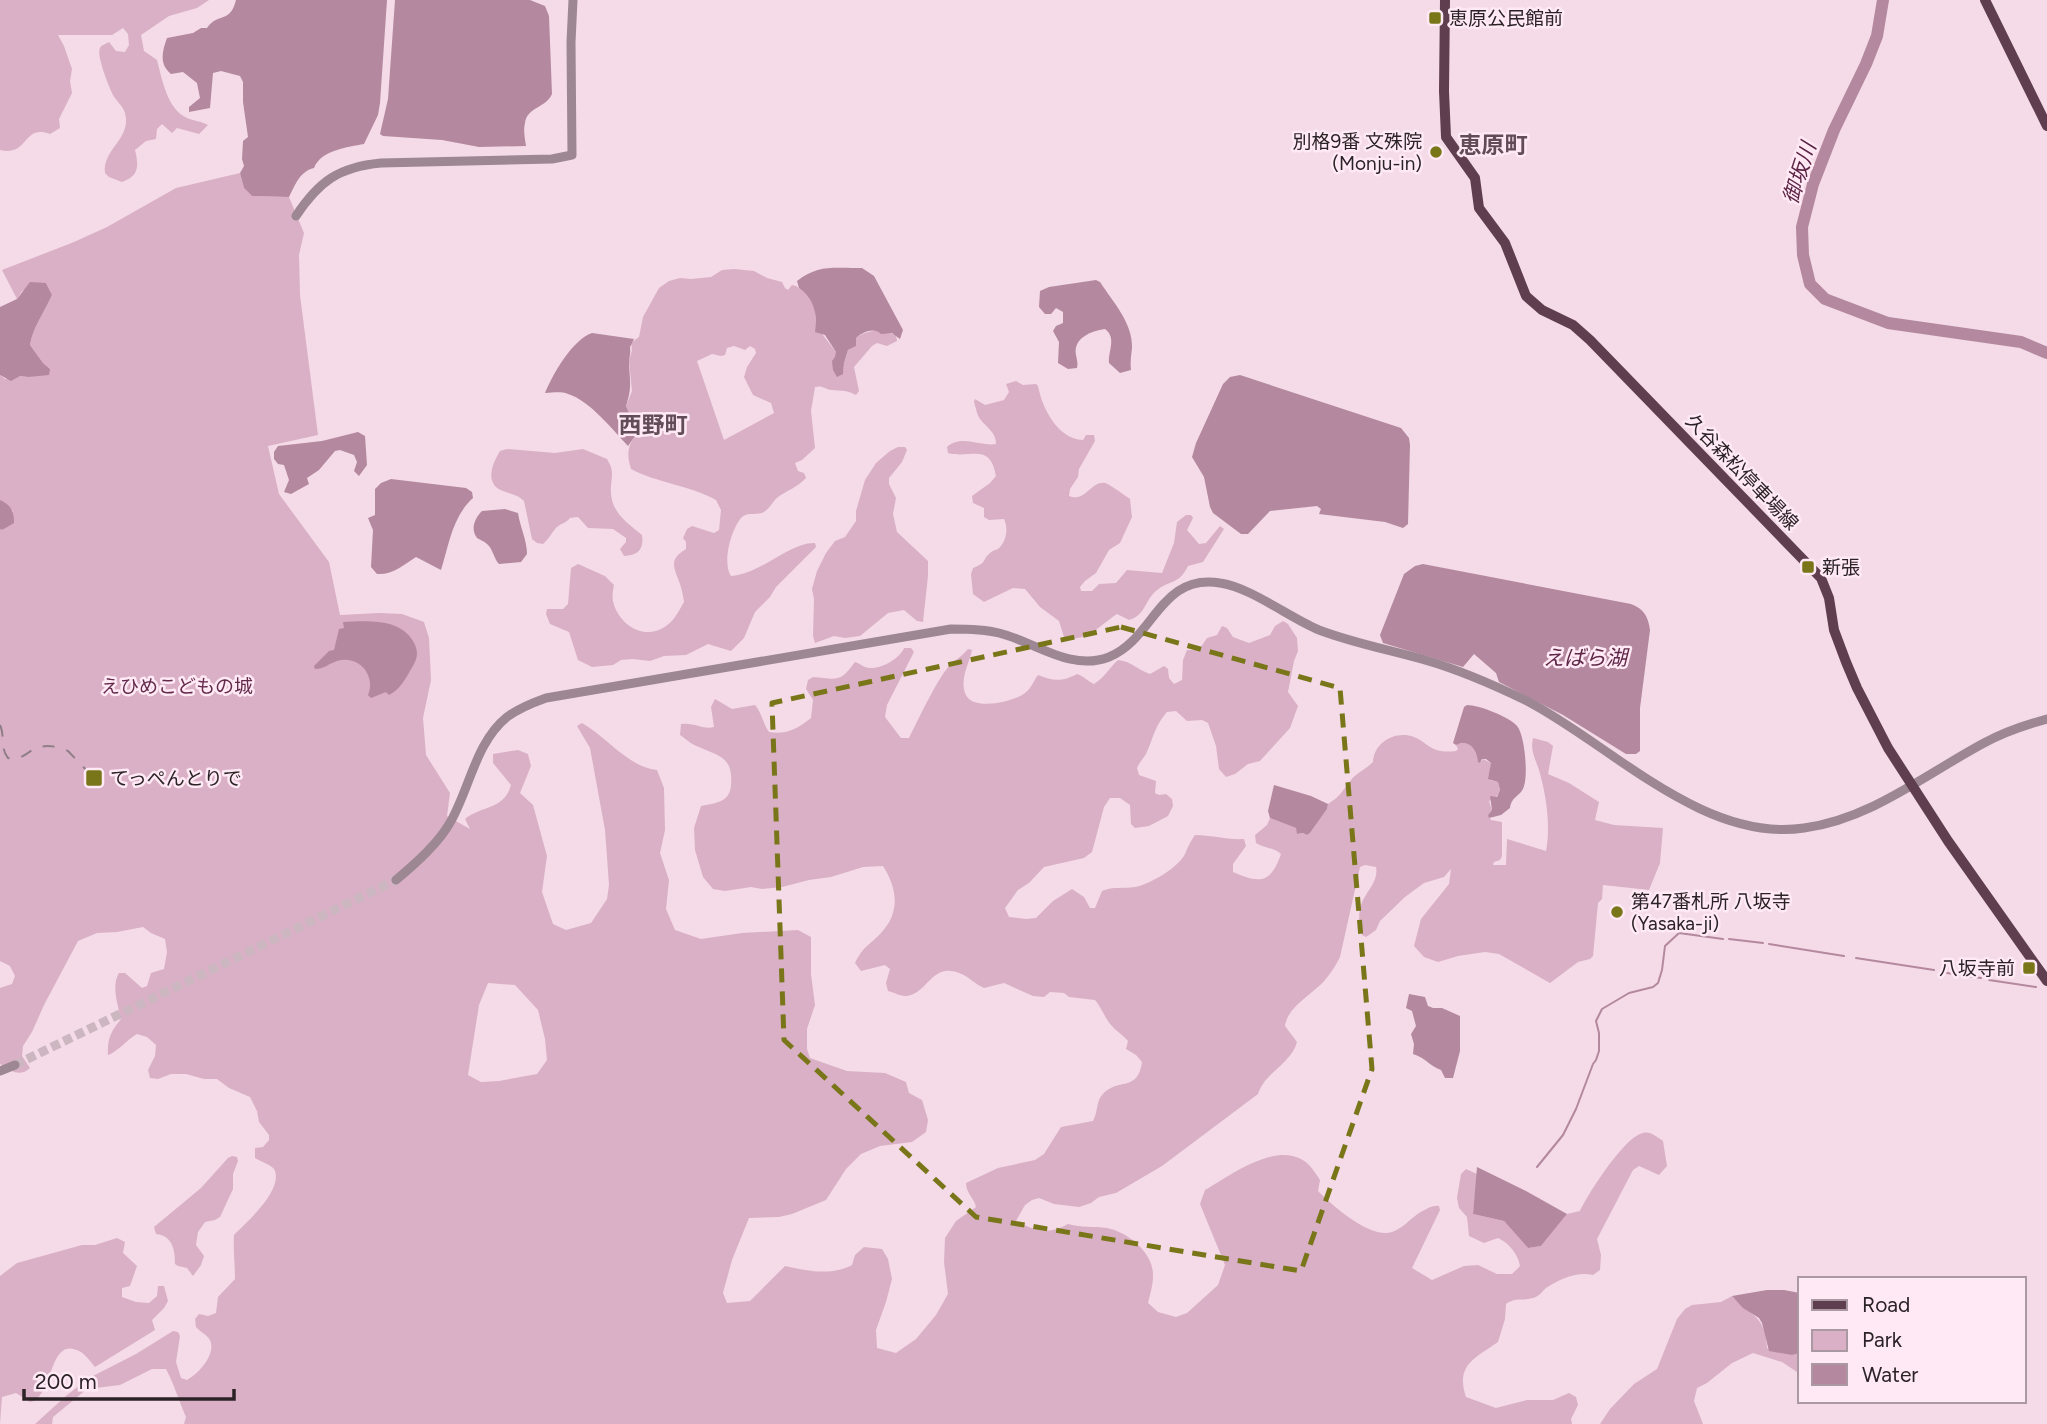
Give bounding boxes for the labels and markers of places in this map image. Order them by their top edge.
place label: 恵原公民館前 [1449,7,1563,30]
marker: 恵原公民館前 [1427,10,1443,26]
place label: 別格9番 文殊院 (Monju-in) [1293,130,1422,175]
marker: 別格9番 文殊院 (Monju-in) [1428,144,1444,160]
place label: 新張 [1822,556,1860,579]
marker: 新張 [1800,559,1816,575]
place label: てっぺんとりで [110,767,242,790]
marker: てっぺんとりで [84,768,104,788]
place label: 第47番札所 八坂寺 (Yasaka-ji) [1631,890,1791,935]
marker: 第47番札所 八坂寺 (Yasaka-ji) [1609,904,1625,920]
place label: 八坂寺前 [1939,957,2015,980]
marker: 八坂寺前 [2021,960,2037,976]

